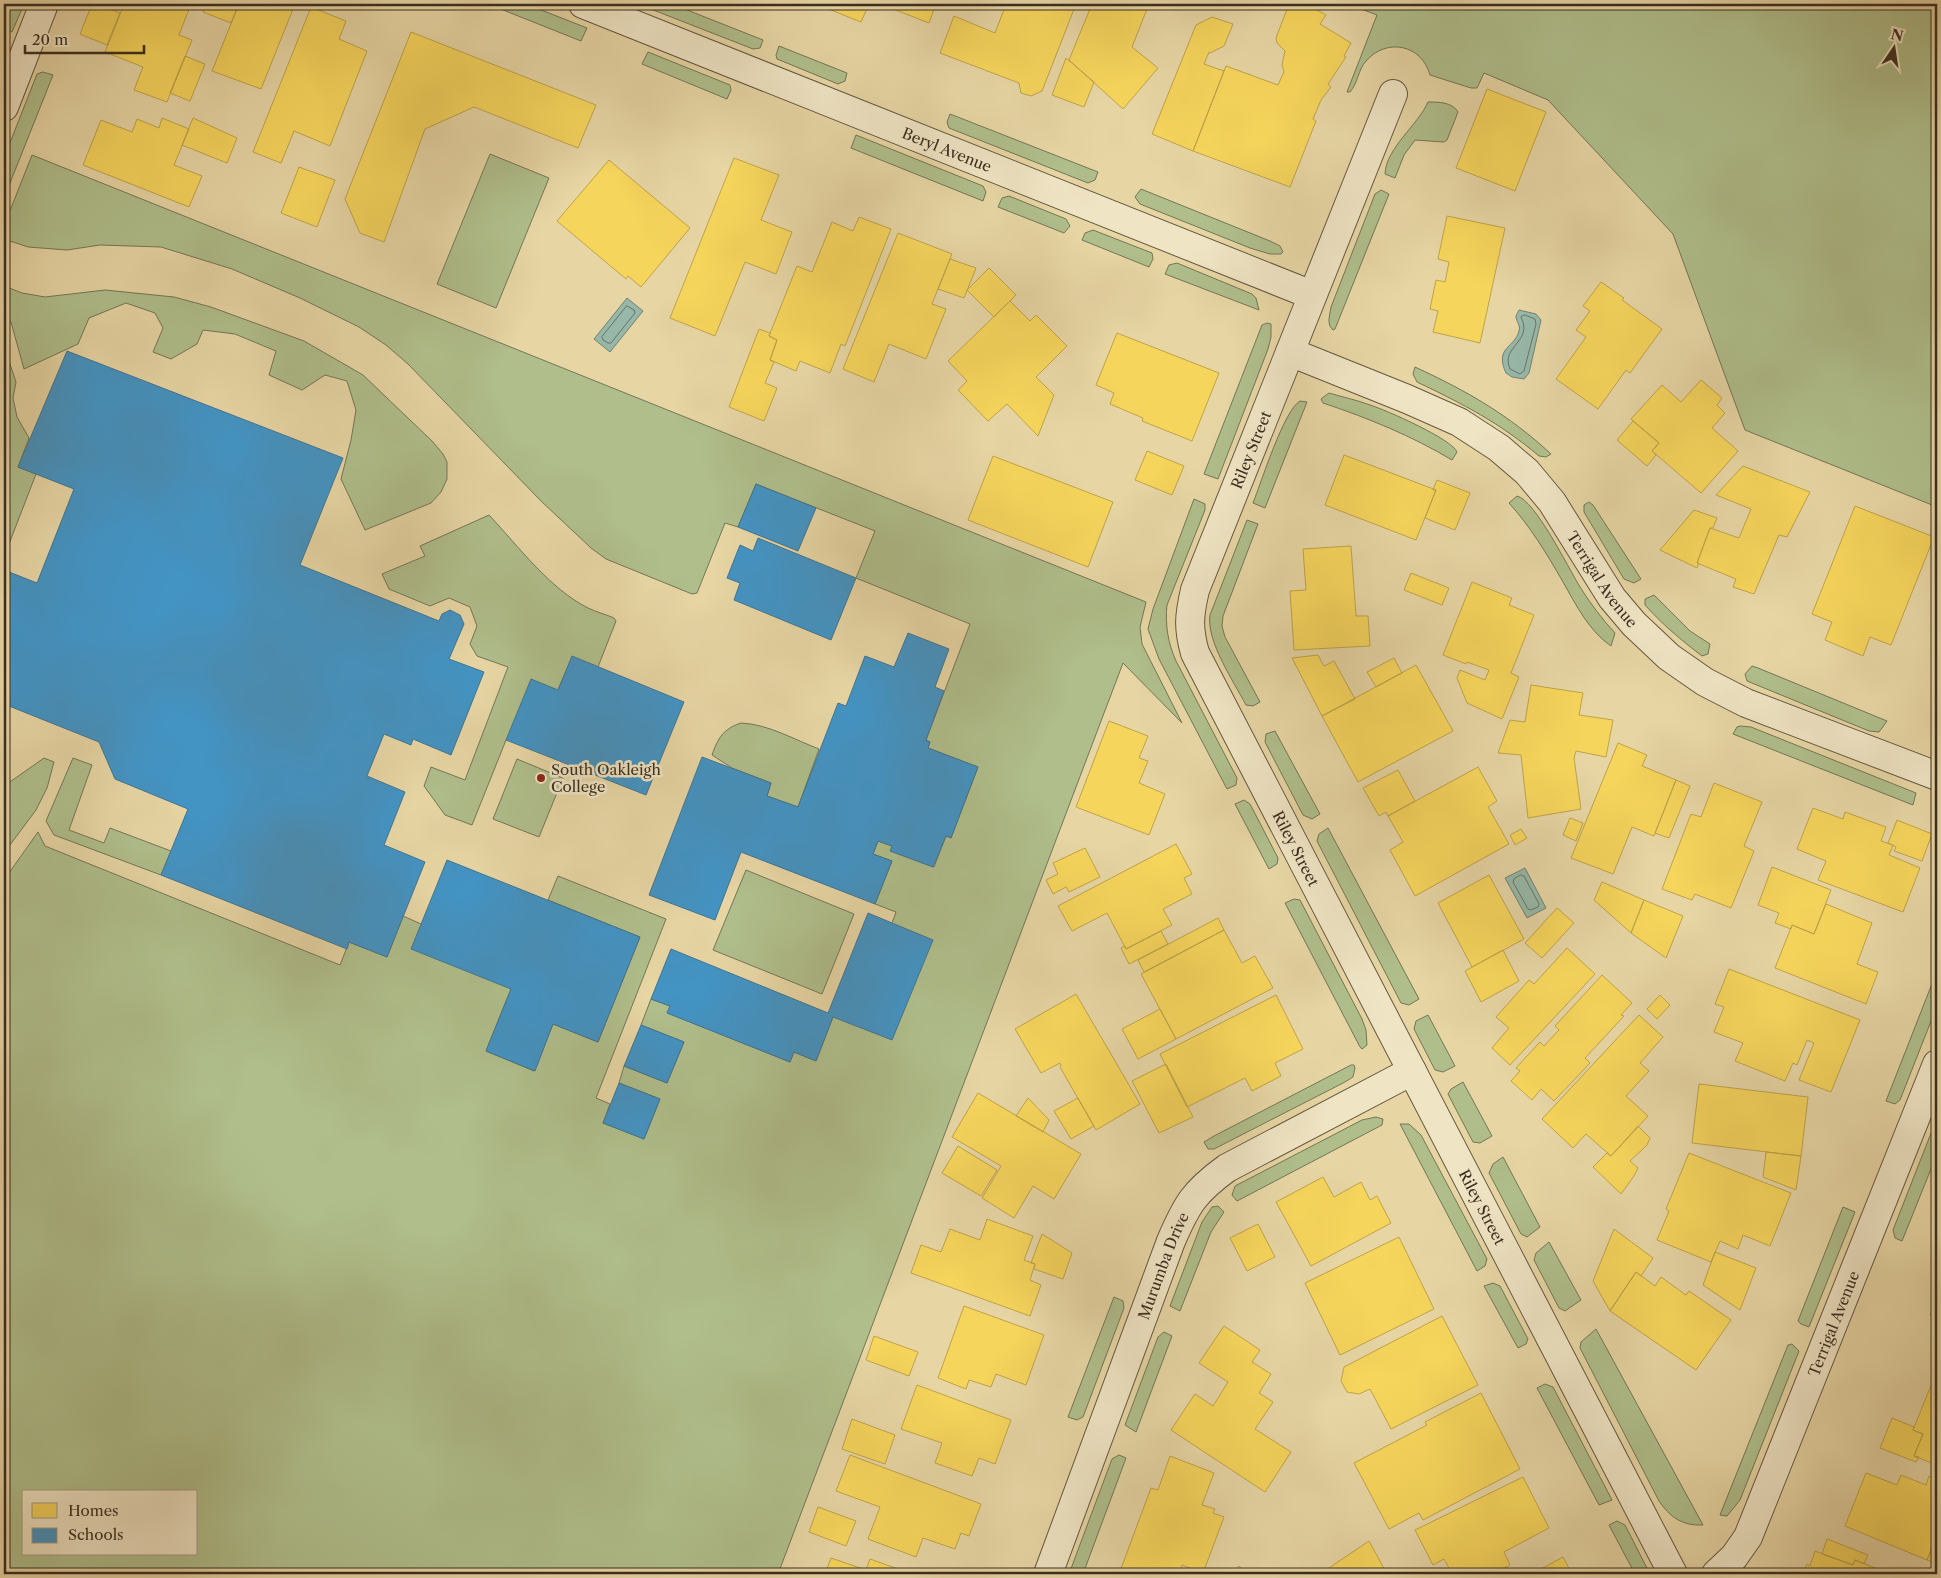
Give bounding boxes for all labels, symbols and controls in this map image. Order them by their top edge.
scale bar [25,22,144,54]
north arrow [1868,22,1918,72]
text: N [1889,25,1905,45]
text: 20 m [32,30,68,49]
street label: Beryl Avenue [900,123,995,176]
street label: Riley Street [1227,408,1276,492]
street label: Terrigal Avenue [1563,528,1642,631]
place label: South Oakleigh College [551,760,661,796]
marker: South Oakleigh College [535,772,547,784]
street label: Riley Street [1269,807,1324,890]
street label: Riley Street [1455,1166,1510,1249]
street label: Murumba Drive [1133,1209,1192,1322]
street label: Terrigal Avenue [1804,1268,1863,1379]
legend [22,1490,198,1556]
text: Homes [68,1501,119,1520]
text: Schools [68,1525,124,1544]

